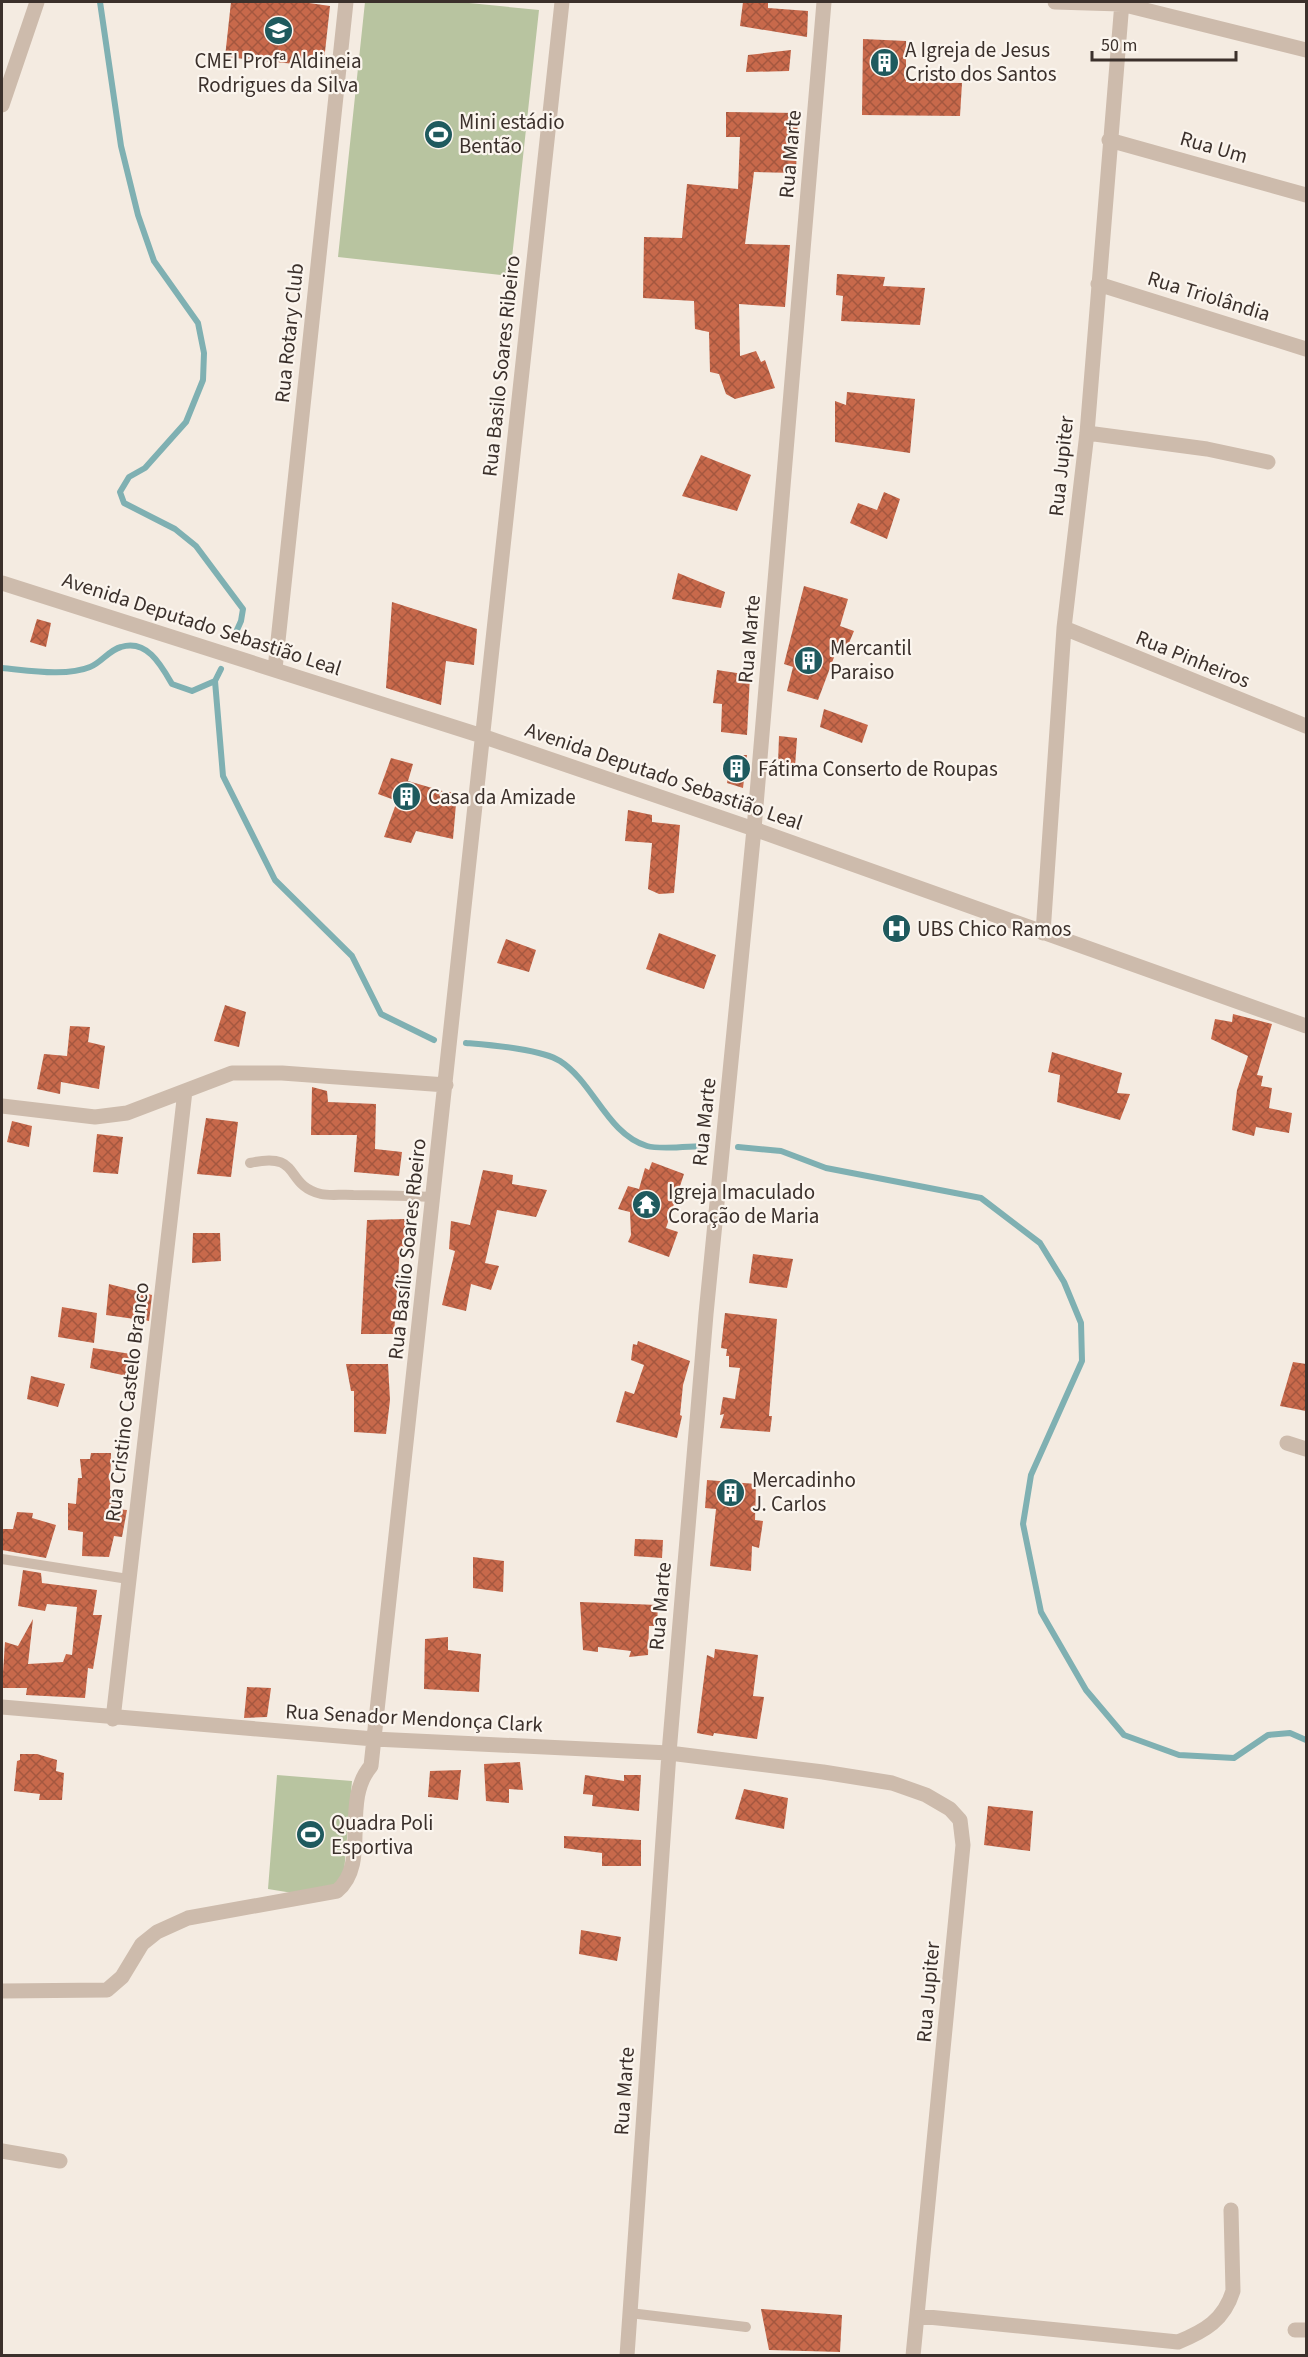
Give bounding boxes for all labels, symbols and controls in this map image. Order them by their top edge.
school or university icon: CMEI Profª Aldineia Rodrigues da Silva [262,14,294,46]
scale bar [1092,24,1236,62]
text: 50 m [1101,33,1137,58]
place label: A Igreja de Jesus Cristo dos Santos [905,35,1057,89]
place label: CMEI Profª Aldineia Rodrigues da Silva [194,46,362,100]
building icon: A Igreja de Jesus Cristo dos Santos [868,46,900,78]
place label: Mini estádio Bentão [459,107,565,161]
street label: Rua Marte [771,109,809,199]
sports icon: Mini estádio Bentão [422,118,454,150]
street label: Rua Um [1177,123,1251,171]
street label: Rua Basilo Soares Ribeiro [474,254,528,478]
street label: Rua Rotary Club [267,262,311,404]
street label: Rua Triolândia [1144,263,1274,329]
street label: Rua Jupiter [1041,414,1081,518]
street label: Avenida Deputado Sebastião Leal [59,565,345,683]
street label: Rua Marte [730,594,768,684]
street label: Rua Pinheiros [1131,622,1255,696]
place label: Mercantil Paraiso [830,633,912,687]
building icon: Mercantil Paraiso [793,644,825,676]
street label: Avenida Deputado Sebastião Leal [521,714,807,838]
building icon: Fátima Conserto de Roupas [721,753,753,785]
place label: Fátima Conserto de Roupas [758,754,998,784]
building icon: Casa da Amizade [391,781,423,813]
place label: Casa da Amizade [428,782,576,812]
hospital icon: UBS Chico Ramos [880,913,912,945]
place label: UBS Chico Ramos [917,914,1072,944]
street label: Rua Marte [684,1076,724,1168]
street label: Rua Basílio Soares Rbeiro [380,1137,434,1361]
place label: Igreja Imaculado Coração de Maria [668,1177,819,1231]
temple icon: Igreja Imaculado Coração de Maria [631,1188,663,1220]
street label: Rua Cristino Castelo Branco [97,1280,157,1524]
place label: Mercadinho J. Carlos [752,1465,856,1519]
building icon: Mercadinho J. Carlos [715,1476,747,1508]
street label: Rua Marte [641,1561,679,1651]
street label: Rua Senador Mendonça Clark [284,1696,544,1740]
place label: Quadra Poli Esportiva [331,1808,433,1862]
sports icon: Quadra Poli Esportiva [294,1819,326,1851]
street label: Rua Jupiter [909,1940,947,2044]
street label: Rua Marte [606,2046,642,2136]

